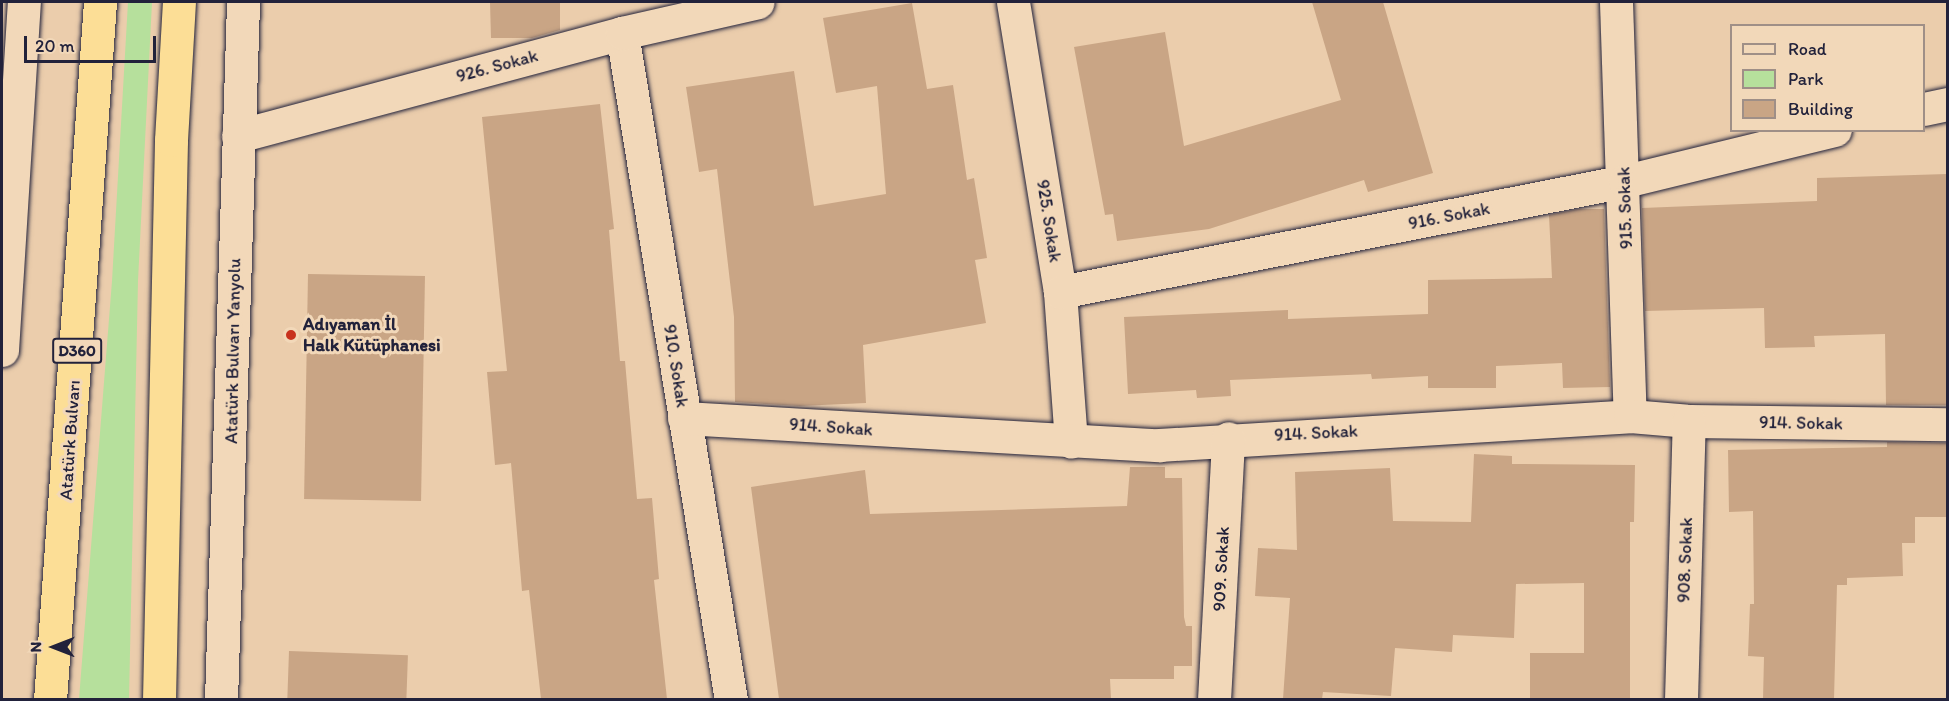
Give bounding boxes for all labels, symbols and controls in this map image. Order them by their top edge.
scale bar [27,24,159,62]
legend [1730,24,1925,132]
text: 20 m [35,35,75,57]
text: Road [1788,38,1827,60]
street label: 926. Sokak [454,45,540,87]
text: Park [1788,68,1823,90]
text: Building [1788,98,1853,120]
street label: 915. Sokak [1613,166,1637,250]
street label: 925. Sokak [1032,178,1066,264]
street label: 916. Sokak [1406,198,1492,234]
street label: Atatürk Bulvarı Yanyolu [221,258,245,444]
place label: Adıyaman İl Halk Kütüphanesi [303,314,440,356]
street label: 910. Sokak [659,323,693,409]
marker: Adıyaman İl Halk Kütüphanesi [284,328,298,342]
road number: D360 [52,338,103,364]
street label: Atatürk Bulvarı [55,379,85,501]
street label: 914. Sokak [1759,411,1843,435]
street label: 914. Sokak [788,413,874,441]
street label: 914. Sokak [1274,420,1358,446]
street label: 908. Sokak [1673,517,1697,603]
street label: 909. Sokak [1208,526,1234,612]
north arrow [24,617,84,677]
text: N [26,642,45,652]

